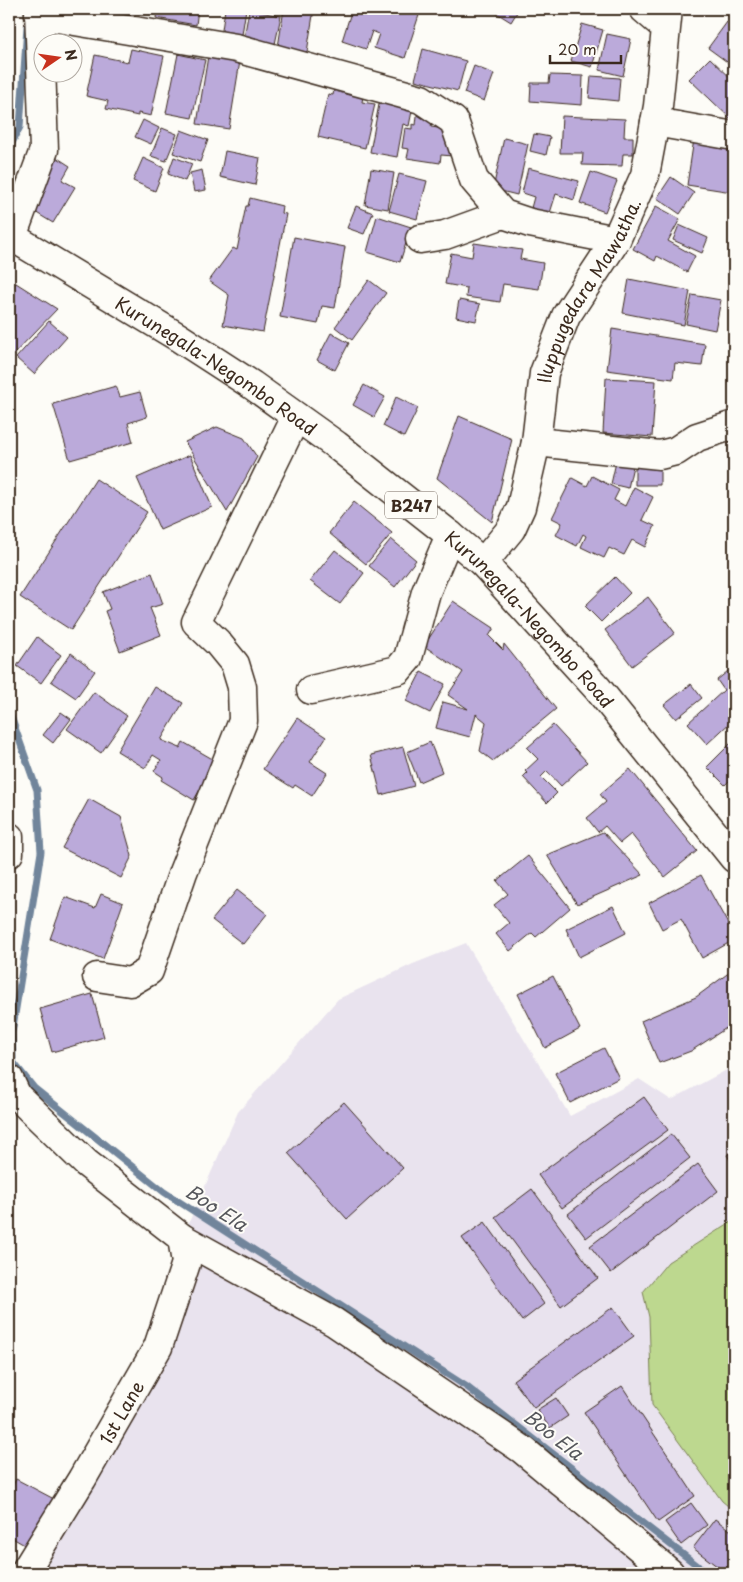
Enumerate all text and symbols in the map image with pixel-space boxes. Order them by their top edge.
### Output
north arrow [32,32,82,82]
scale bar [550,32,622,64]
text: 20 m [558,37,597,60]
text: N [60,47,83,63]
street label: Iluppugedara Mawatha. [529,193,647,384]
street label: Kurunegala-Negombo Road [111,289,323,441]
road number: B247 [385,492,437,518]
street label: Kurunegala-Negombo Road [440,523,621,713]
water label: Boo Ela [181,1177,254,1238]
street label: 1st Lane [92,1375,150,1449]
water label: Boo Ela [518,1402,590,1467]

